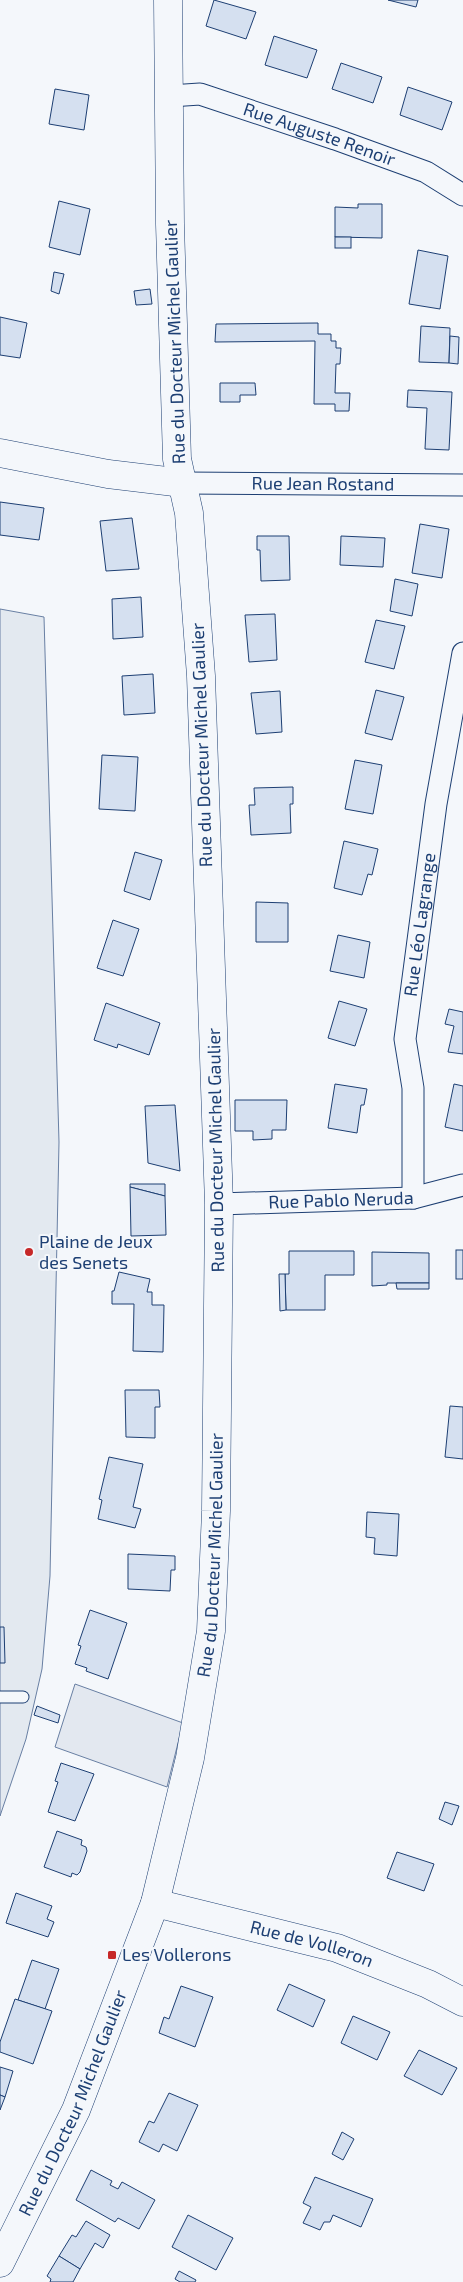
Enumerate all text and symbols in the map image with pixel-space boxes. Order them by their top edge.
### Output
street label: Rue Auguste Renoir [241,97,399,170]
street label: Rue du Docteur Michel Gaulier [159,219,189,465]
street label: Rue Jean Rostand [251,471,395,495]
street label: Rue du Docteur Michel Gaulier [186,622,216,868]
street label: Rue Léo Lagrange [399,851,439,998]
street label: Rue du Docteur Michel Gaulier [202,1028,228,1272]
street label: Rue Pablo Neruda [268,1186,414,1212]
place label: Plaine de Jeux des Senets [39,1230,153,1273]
marker: Plaine de Jeux des Senets [23,1246,35,1258]
street label: Rue du Docteur Michel Gaulier [192,1433,227,1679]
street label: Rue de Volleron [248,1915,377,1971]
place label: Les Vollerons [122,1943,231,1965]
marker: Les Vollerons [106,1949,118,1961]
street label: Rue du Docteur Michel Gaulier [13,1987,131,2219]

